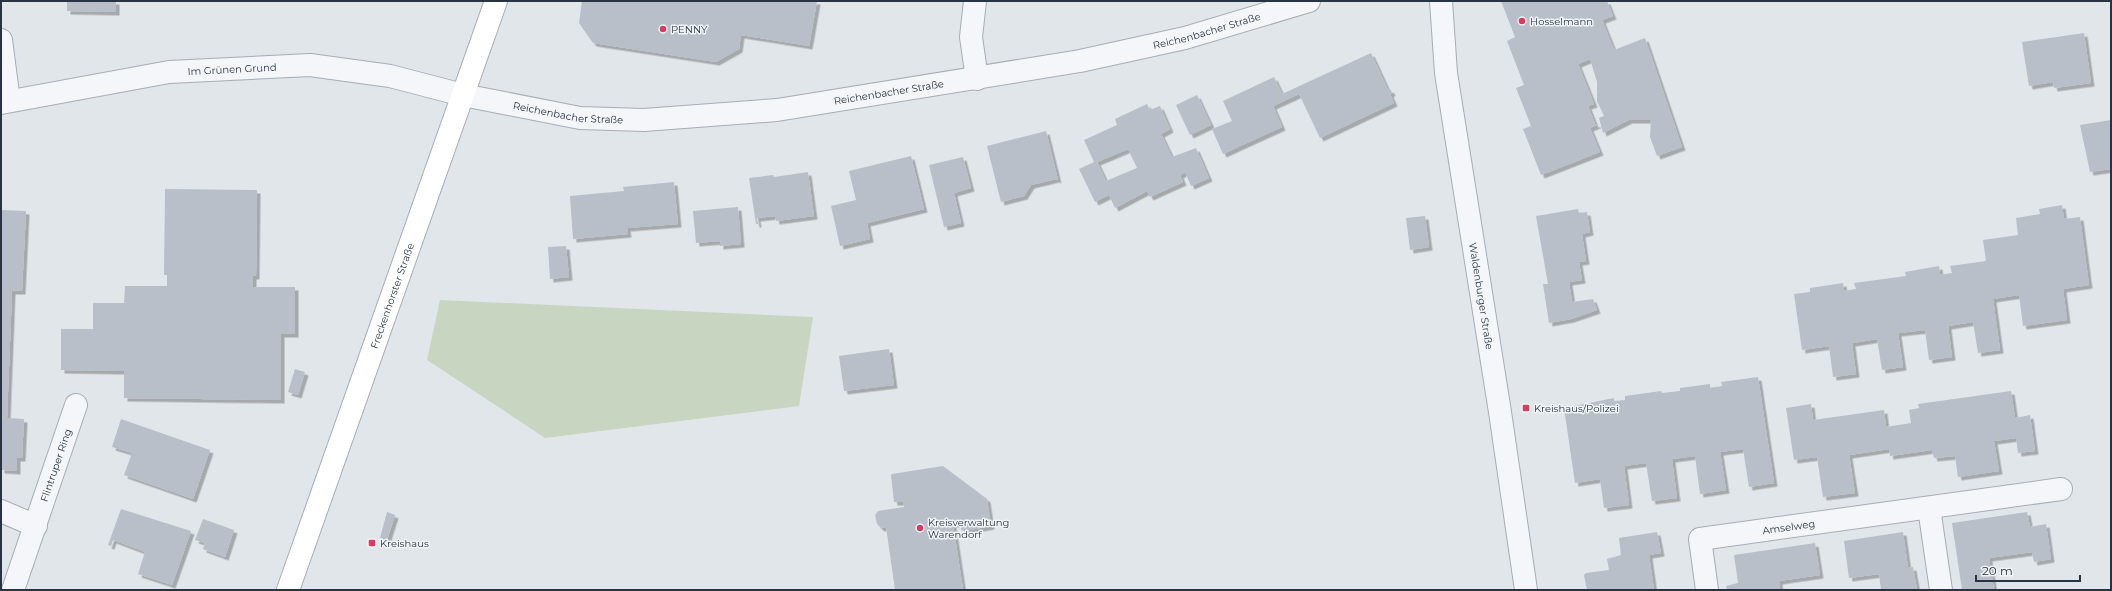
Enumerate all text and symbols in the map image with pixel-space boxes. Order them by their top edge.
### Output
street label: Reichenbacher Straße [1152,10,1262,52]
place label: Hosselmann [1530,15,1593,28]
marker: Hosselmann [1517,16,1527,26]
place label: PENNY [671,23,708,36]
marker: PENNY [658,24,668,34]
street label: Im Grünen Grund [187,61,277,78]
street label: Reichenbacher Straße [833,77,945,108]
street label: Reichenbacher Straße [512,99,623,126]
street label: Freckenhorster Straße [368,241,417,351]
street label: Waldenburger Straße [1466,242,1496,351]
place label: Kreishaus/Polizei [1534,402,1619,415]
marker: Kreishaus/Polizei [1521,403,1531,413]
street label: Flintruper Ring [38,427,74,503]
place label: Kreisverwaltung Warendorf [928,516,1009,541]
street label: Amselweg [1762,517,1816,537]
marker: Kreisverwaltung Warendorf [915,523,925,533]
place label: Kreishaus [380,537,429,550]
marker: Kreishaus [367,538,377,548]
scale bar [1976,557,2080,583]
text: 20 m [1982,563,2013,578]

